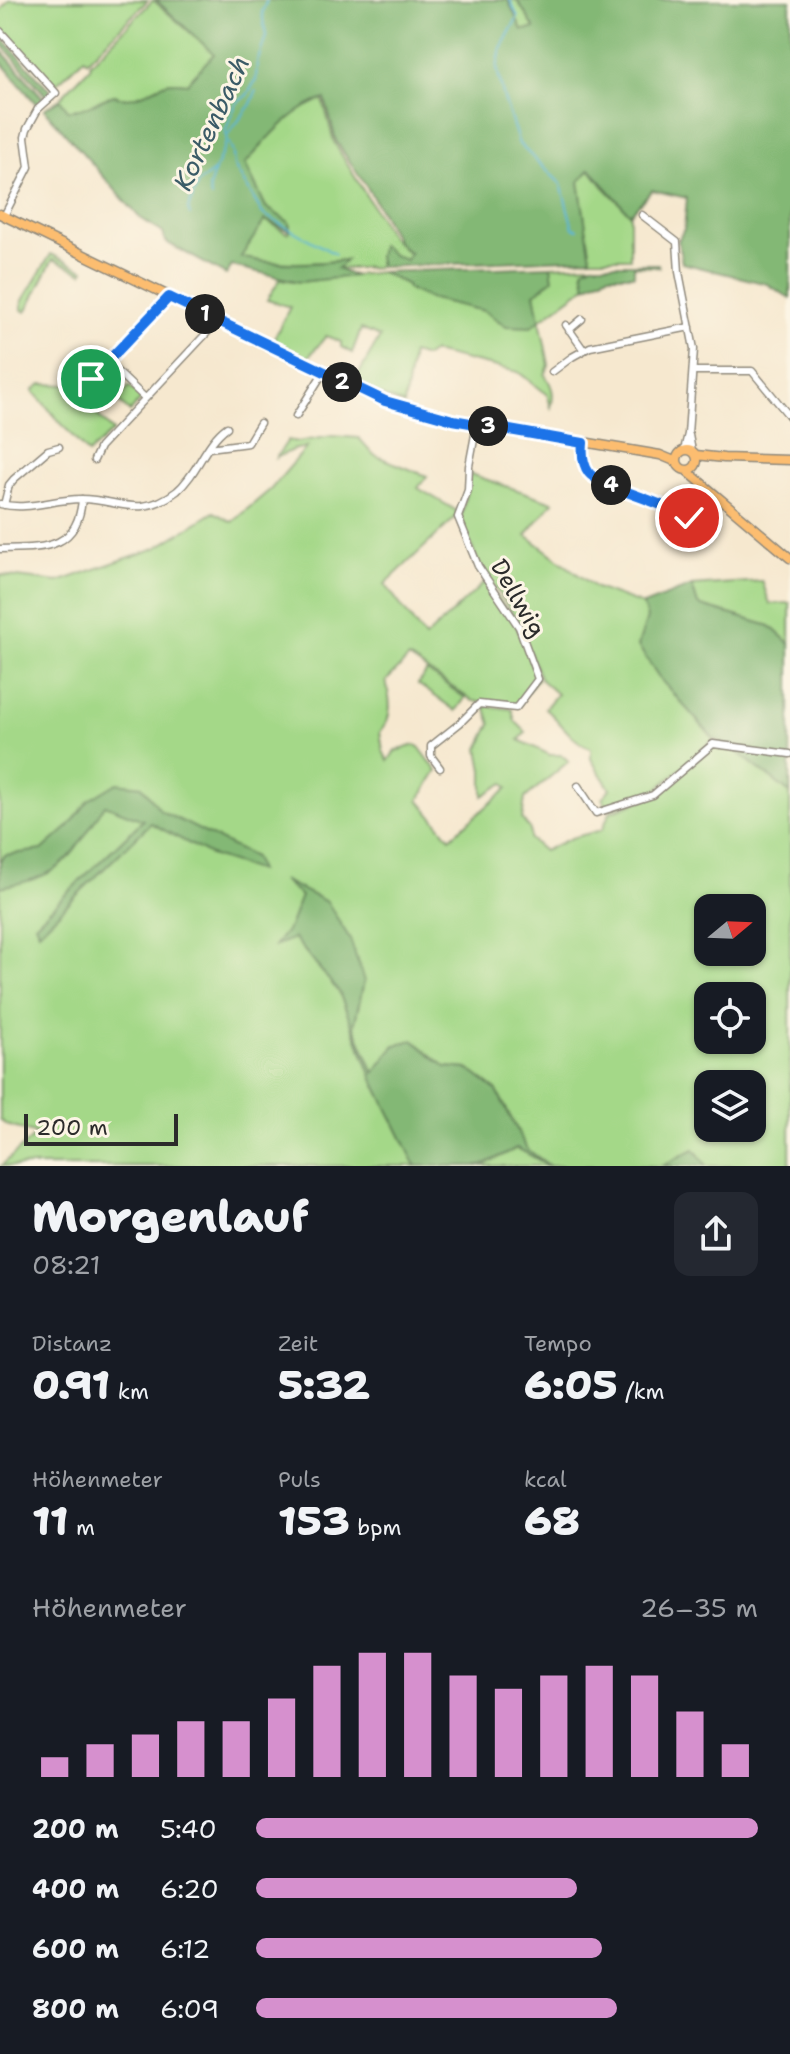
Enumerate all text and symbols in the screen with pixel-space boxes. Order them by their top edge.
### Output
water label: Kortenbach [164,50,258,196]
pin: 1 [185,294,225,334]
text: 1 [200,299,210,328]
pin [57,345,125,413]
icon: arrive [69,357,113,401]
pin: 2 [322,362,362,402]
text: 2 [334,367,350,396]
pin: 3 [468,406,508,446]
text: 3 [480,411,496,440]
pin: 4 [591,465,631,505]
text: 4 [603,470,619,499]
pin [655,484,723,552]
icon: check [667,496,711,540]
street label: Dellwig [483,553,553,643]
north arrow [694,894,766,966]
map controls [694,894,766,1142]
button: locate [694,982,766,1054]
button: layers [694,1070,766,1142]
scale bar [24,1110,178,1146]
text: 200 m [36,1113,108,1142]
text: Morgenlauf [32,1187,309,1246]
button: share [674,1192,758,1276]
text: 08:21 [32,1247,101,1282]
text: Distanz [32,1329,112,1358]
text: Zeit [278,1329,318,1358]
text: Tempo [524,1329,592,1358]
text: 0.91 [32,1358,110,1412]
text: 5:32 [278,1358,370,1412]
text: 6:05 [524,1358,618,1412]
text: km [110,1377,149,1406]
text: /km [618,1377,665,1406]
text: Höhenmeter [32,1465,163,1494]
text: Puls [278,1465,321,1494]
text: kcal [524,1465,567,1494]
text: 11 [32,1494,68,1548]
text: 153 [278,1494,350,1548]
text: 68 [524,1494,580,1548]
text: m [68,1513,95,1542]
text: bpm [350,1513,401,1542]
text: Höhenmeter [32,1590,187,1625]
text: 26–35 m [640,1590,758,1625]
text: 200 m [32,1811,119,1846]
text: 5:40 [160,1811,217,1846]
text: 400 m [32,1871,119,1906]
text: 6:20 [160,1871,219,1906]
text: 600 m [32,1931,119,1966]
text: 6:12 [160,1931,210,1966]
text: 800 m [32,1991,119,2026]
text: 6:09 [160,1991,219,2026]

